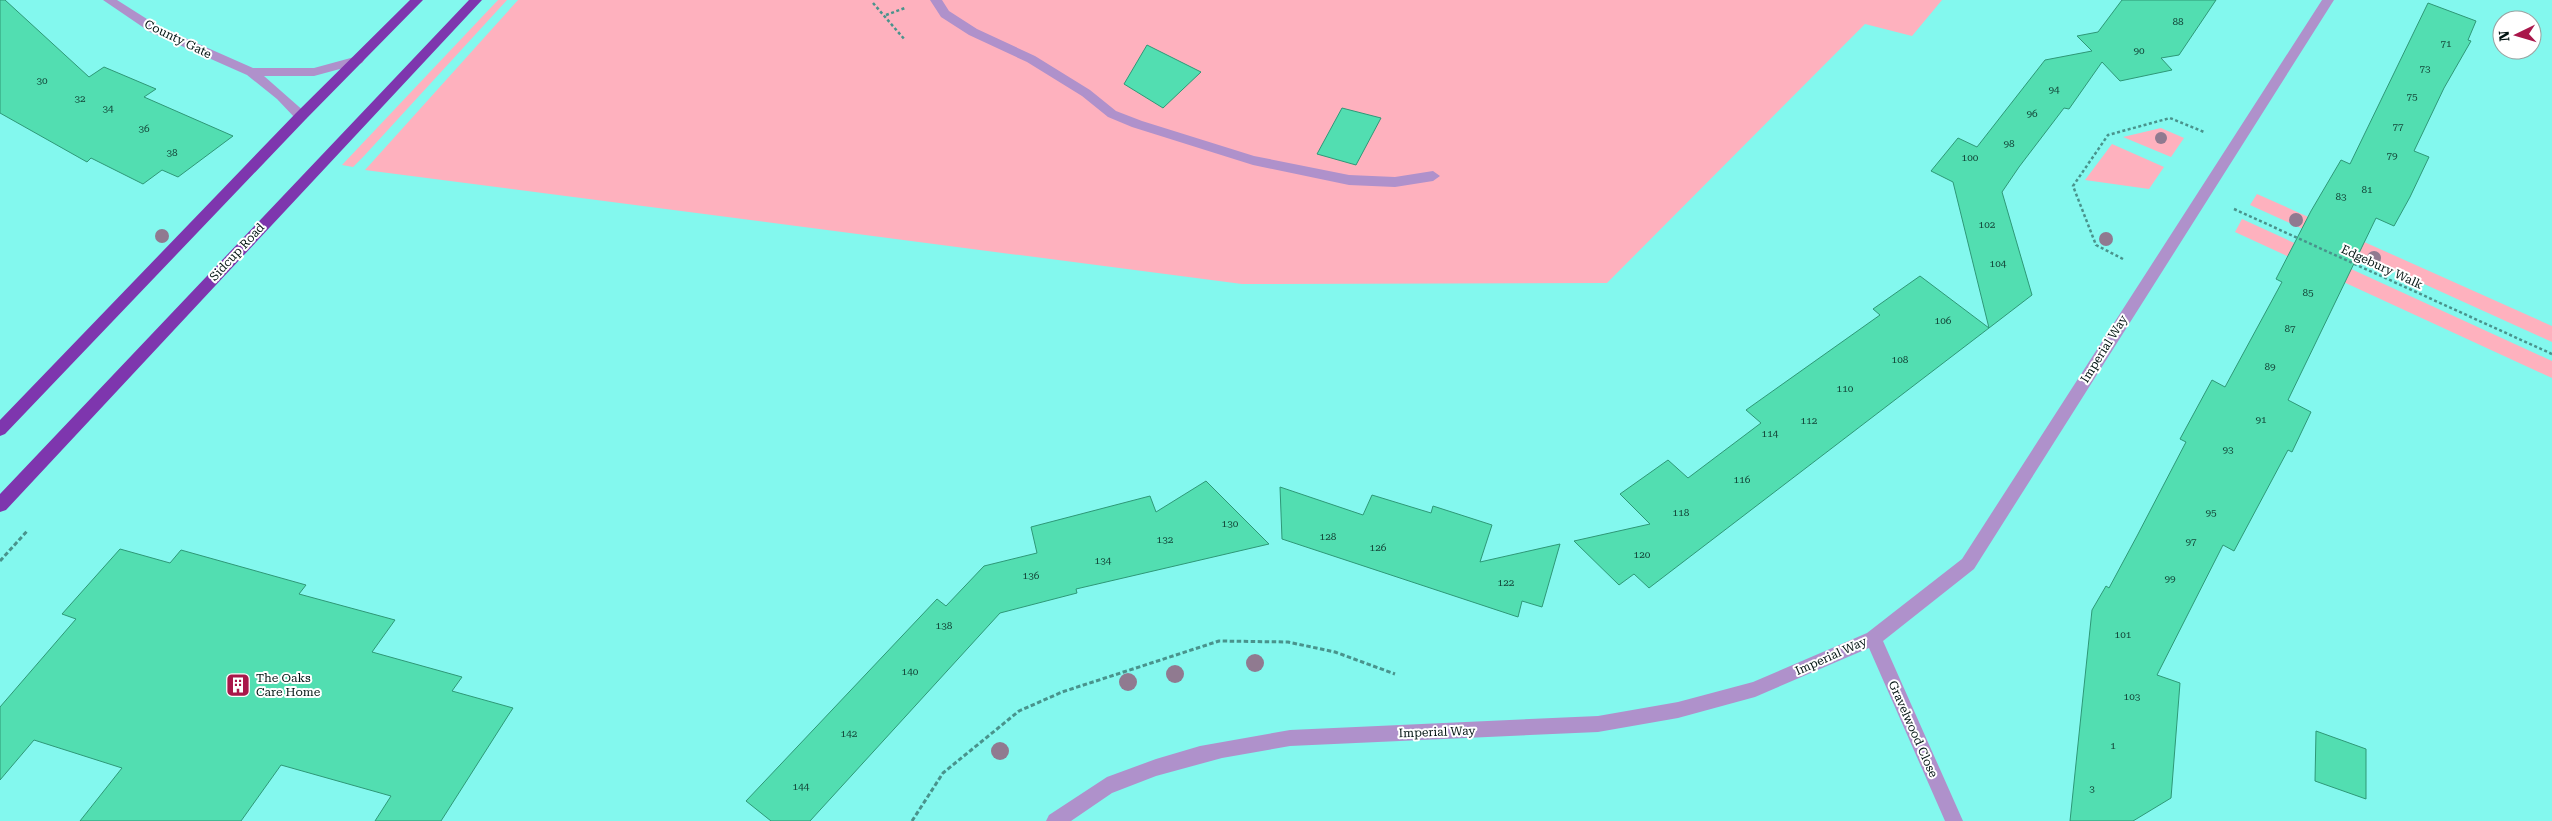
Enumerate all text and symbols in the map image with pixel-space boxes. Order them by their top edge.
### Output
north arrow [2492,10,2542,60]
house number: 88 [2172,16,2184,27]
street label: County Gate [142,17,214,61]
text: N [2496,30,2512,42]
house number: 71 [2440,38,2452,49]
house number: 90 [2133,45,2145,56]
house number: 73 [2419,63,2431,74]
house number: 30 [36,75,48,86]
house number: 94 [2048,84,2060,95]
house number: 75 [2406,91,2418,102]
house number: 32 [74,93,86,104]
house number: 34 [102,103,114,114]
house number: 96 [2026,108,2038,119]
house number: 77 [2392,121,2404,132]
house number: 36 [138,123,150,134]
house number: 98 [2003,138,2015,149]
house number: 38 [166,147,178,158]
house number: 79 [2386,150,2398,161]
house number: 100 [1962,152,1979,163]
house number: 81 [2361,184,2373,195]
house number: 83 [2335,191,2347,202]
house number: 102 [1979,219,1996,230]
street label: Sidcup Road [207,220,267,284]
street label: Edgebury Walk [2339,242,2425,292]
house number: 104 [1990,258,2007,269]
house number: 85 [2302,287,2314,298]
street label: Imperial Way [2078,312,2131,385]
house number: 106 [1935,315,1952,326]
house number: 87 [2284,323,2296,334]
house number: 108 [1892,354,1909,365]
house number: 89 [2264,361,2276,372]
house number: 110 [1837,383,1854,394]
house number: 91 [2255,414,2267,425]
house number: 112 [1801,415,1818,426]
house number: 114 [1762,428,1779,439]
house number: 93 [2222,444,2234,455]
house number: 116 [1734,474,1751,485]
house number: 118 [1673,507,1690,518]
house number: 95 [2205,507,2217,518]
house number: 130 [1222,518,1239,529]
house number: 128 [1320,531,1337,542]
house number: 132 [1157,534,1174,545]
house number: 97 [2185,536,2197,547]
house number: 126 [1370,542,1387,553]
house number: 120 [1634,549,1651,560]
house number: 134 [1095,555,1112,566]
house number: 136 [1023,570,1040,581]
house number: 99 [2164,573,2176,584]
house number: 122 [1498,577,1515,588]
house number: 138 [936,620,953,631]
house number: 101 [2115,629,2132,640]
street label: Imperial Way [1793,634,1870,678]
house number: 140 [902,666,919,677]
place label: The Oaks Care Home [256,671,321,699]
building icon: The Oaks Care Home [225,672,251,698]
street label: Gravelwood Close [1885,678,1941,780]
house number: 103 [2124,691,2141,702]
street label: Imperial Way [1398,724,1477,740]
house number: 142 [841,728,858,739]
house number: 1 [2110,740,2116,751]
house number: 144 [793,781,810,792]
house number: 3 [2089,783,2095,794]

